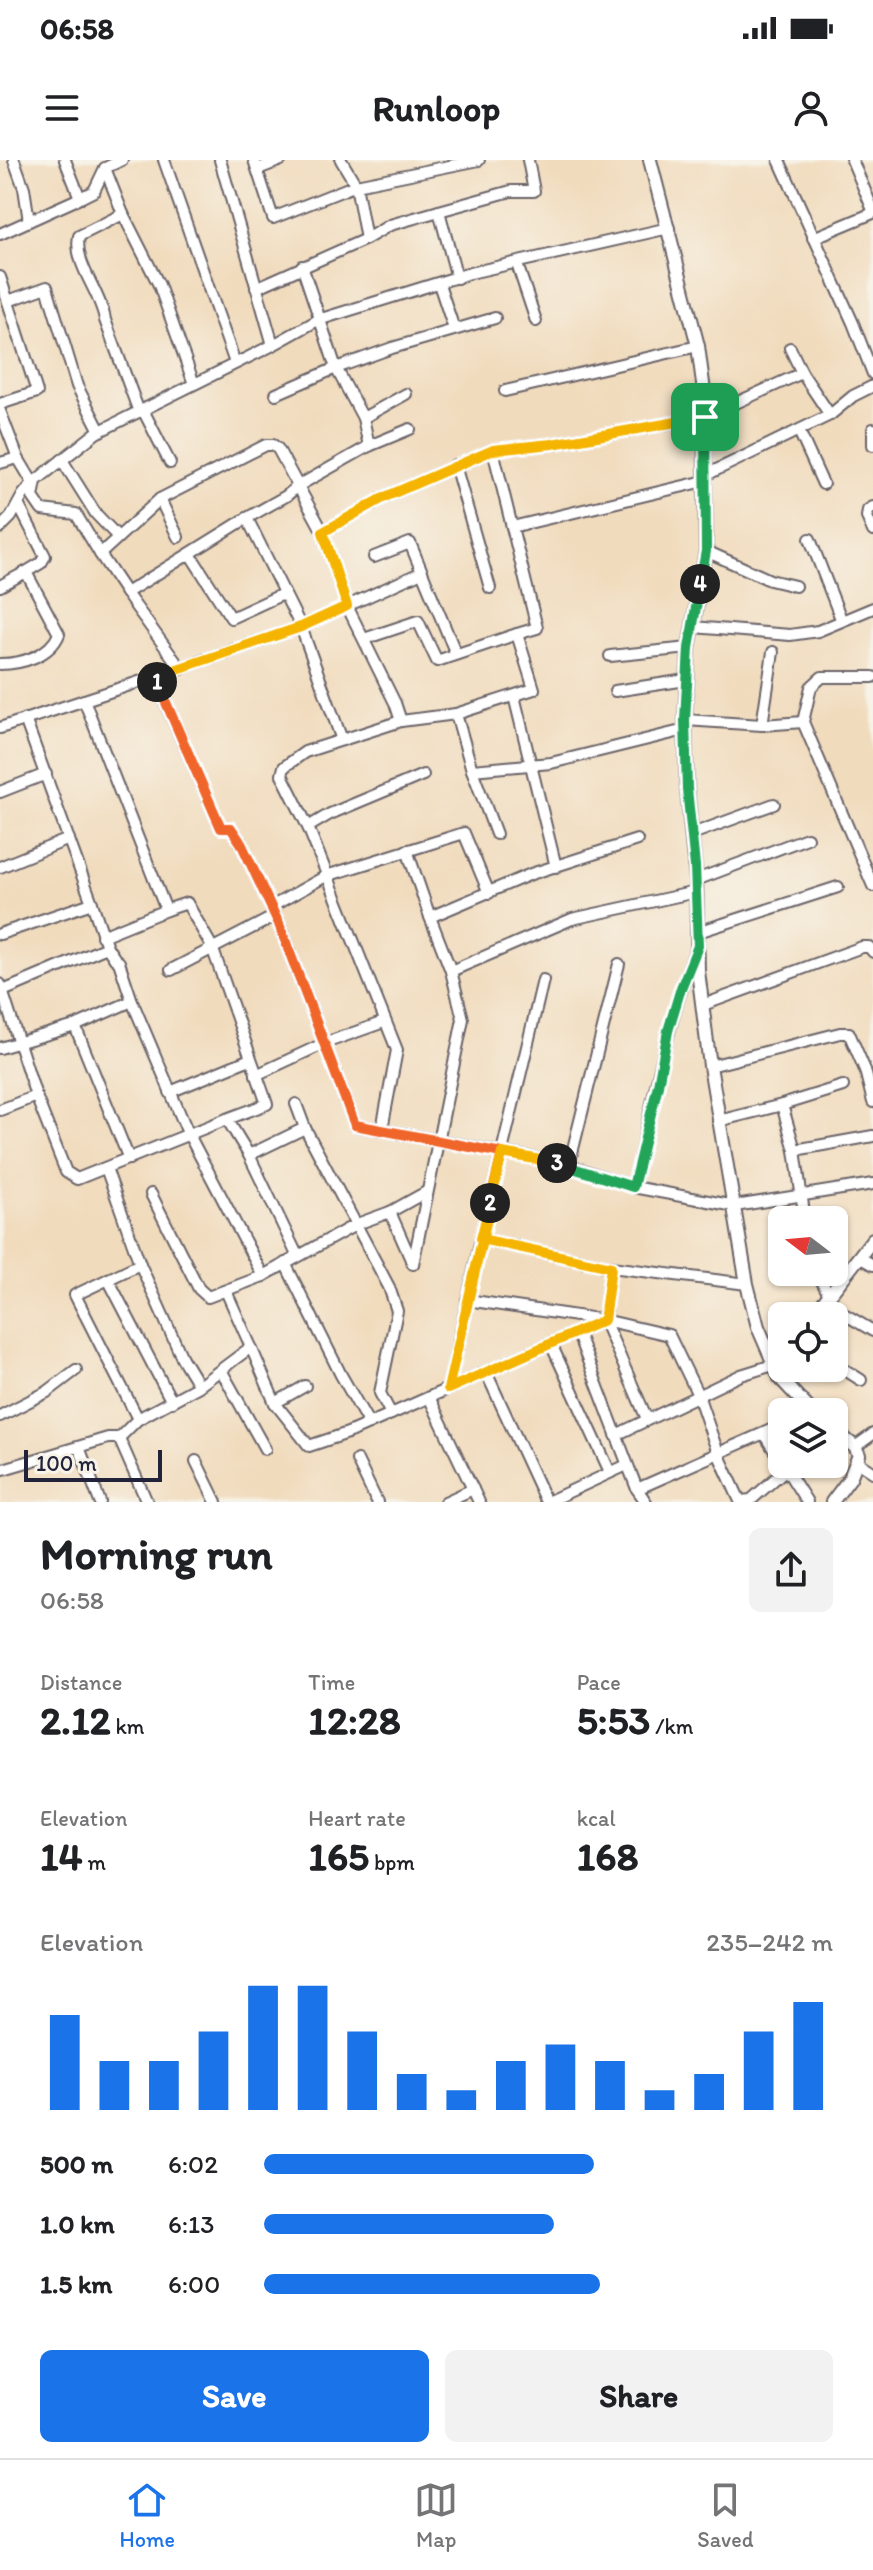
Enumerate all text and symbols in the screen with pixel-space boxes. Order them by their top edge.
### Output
text: 06:58 [40,10,114,47]
icon: menu [40,86,84,130]
icon: person [789,86,833,130]
text: Runloop [373,87,500,130]
pin [671,383,739,451]
icon: arrive [683,395,727,439]
pin: 4 [680,564,720,604]
text: 4 [693,570,707,597]
pin: 1 [137,662,177,702]
text: 1 [152,668,162,695]
pin: 3 [537,1143,577,1183]
text: 3 [551,1149,563,1176]
pin: 2 [470,1183,510,1223]
text: 2 [484,1189,496,1216]
north arrow [768,1206,848,1286]
map controls [768,1206,848,1478]
button: locate [768,1302,848,1382]
button: layers [768,1398,848,1478]
scale bar [24,1446,162,1482]
text: 100 m [36,1450,97,1477]
text: Morning run [40,1527,273,1580]
button: share [749,1528,833,1612]
text: 06:58 [40,1584,104,1616]
text: Distance [40,1669,122,1696]
text: Time [308,1669,355,1696]
text: Pace [577,1669,621,1696]
text: 2.12 [40,1696,110,1744]
text: 12:28 [308,1696,401,1744]
text: 5:53 [577,1696,650,1744]
text: km [110,1713,145,1740]
text: /km [650,1713,694,1740]
text: Elevation [40,1805,127,1832]
text: Heart rate [308,1805,406,1832]
text: kcal [577,1805,616,1832]
text: 14 [40,1832,83,1880]
text: 165 [308,1832,369,1880]
text: 168 [577,1832,638,1880]
text: m [83,1849,106,1876]
text: bpm [369,1849,415,1876]
text: Elevation [40,1926,143,1958]
text: 235–242 m [706,1926,833,1958]
text: 500 m [40,2148,113,2180]
text: 6:02 [168,2148,218,2180]
text: 1.0 km [40,2208,115,2240]
text: 6:13 [168,2208,214,2240]
text: 1.5 km [40,2268,112,2300]
text: 6:00 [168,2268,220,2300]
button: Save [40,2350,429,2442]
button: Share [445,2350,833,2442]
tab: Home [120,2478,175,2553]
tab: Map [414,2478,458,2553]
tab: Saved [697,2478,753,2553]

